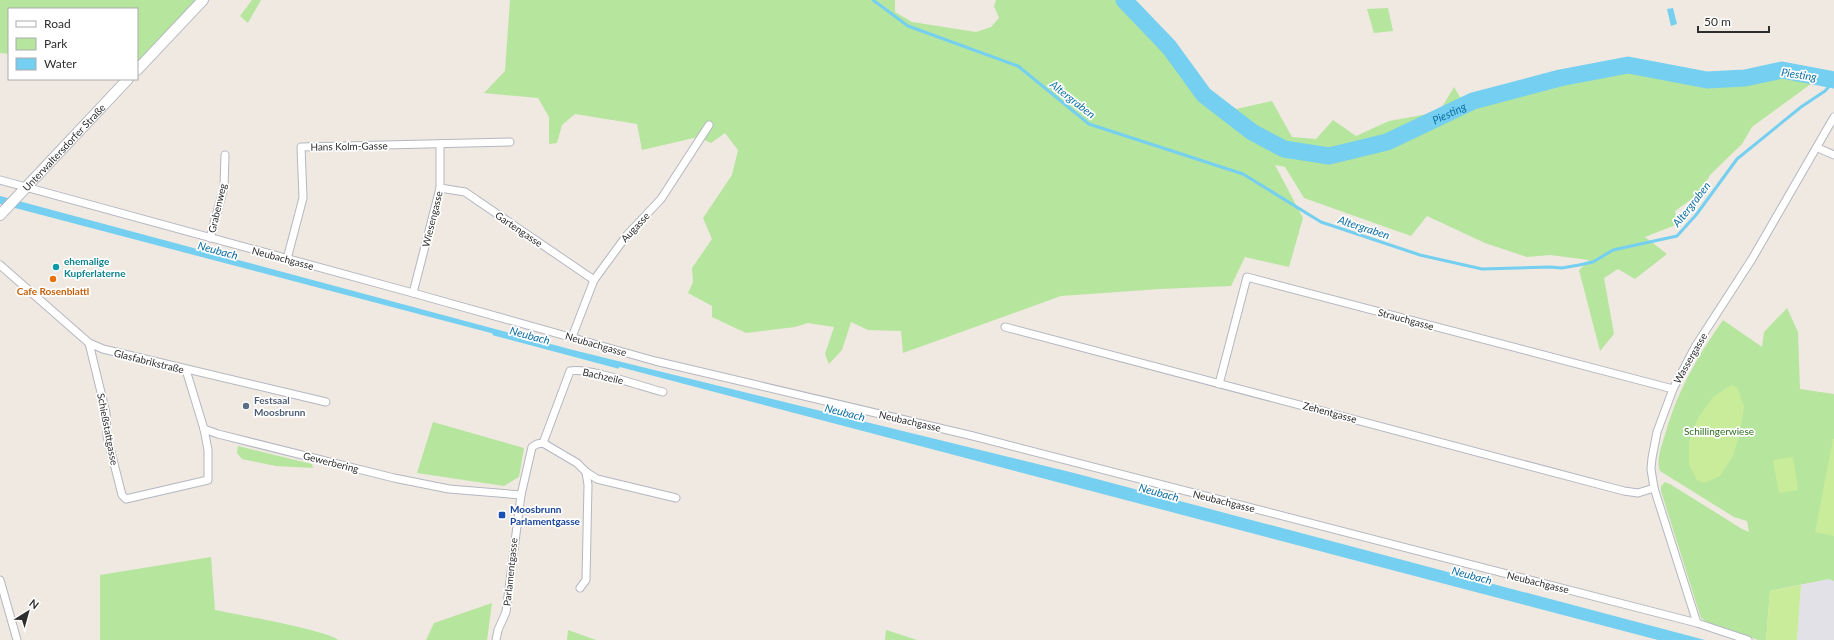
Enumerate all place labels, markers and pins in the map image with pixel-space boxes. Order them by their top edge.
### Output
place label: ehemalige Kupferlaterne [64,255,126,279]
marker: ehemalige Kupferlaterne [51,262,61,272]
marker: Cafe Rosenblattl [48,274,58,284]
place label: Cafe Rosenblattl [17,285,89,297]
place label: Festsaal Moosbrunn [254,394,306,418]
marker: Festsaal Moosbrunn [241,401,251,411]
place label: Moosbrunn Parlamentgasse [510,503,581,527]
marker: Moosbrunn Parlamentgasse [497,510,507,520]

